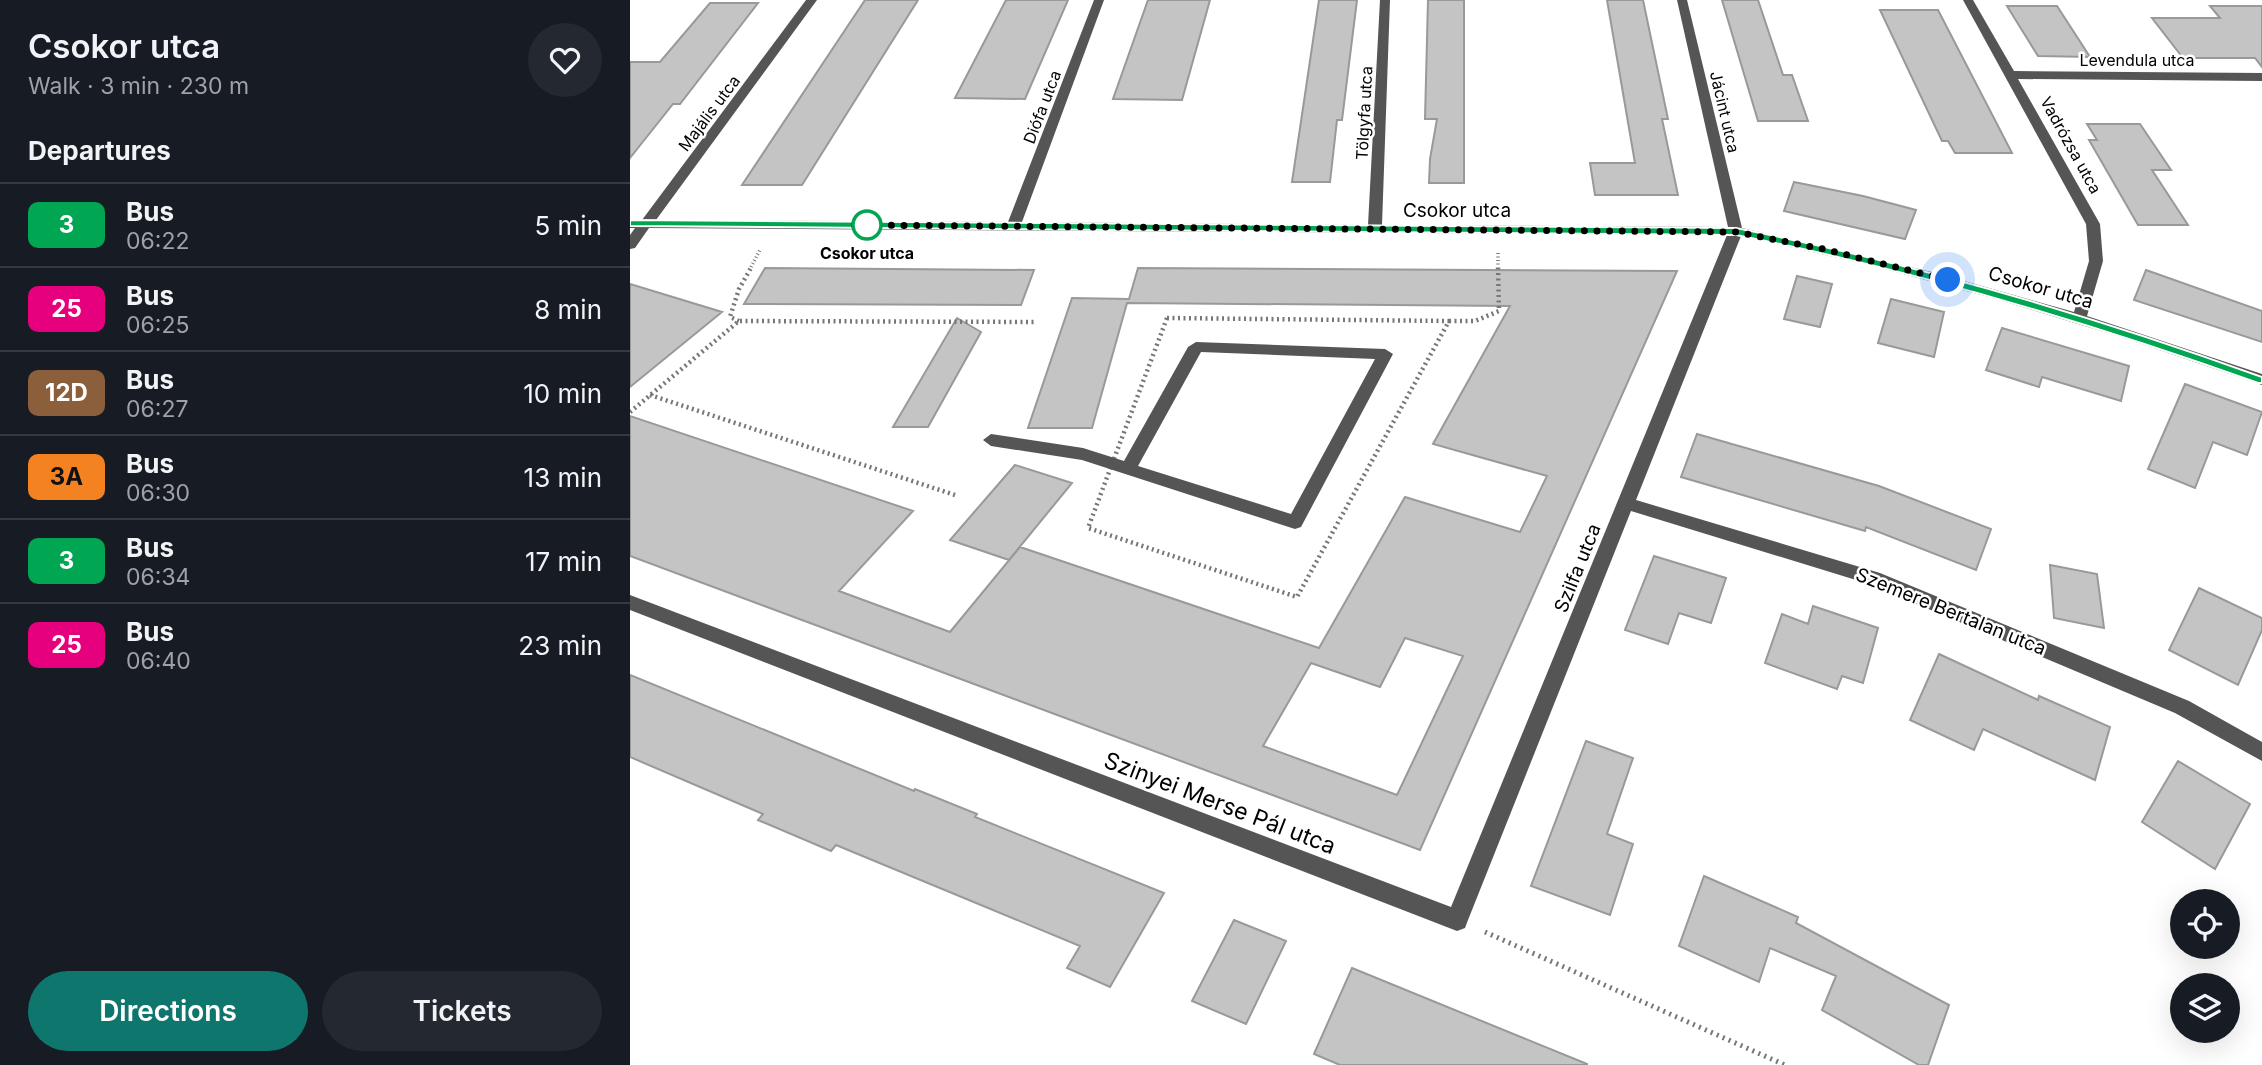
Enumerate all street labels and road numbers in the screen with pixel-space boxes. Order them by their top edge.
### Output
street label: Levendula utca [2080,50,2194,70]
street label: Tölgyfa utca [1352,66,1376,160]
street label: Diófa utca [1019,67,1065,147]
street label: Jácint utca [1706,69,1744,155]
street label: Majális utca [674,71,744,155]
street label: Vadrózsa utca [2036,93,2106,197]
street label: Csokor utca [1403,199,1511,222]
street label: Csokor utca [1986,262,2096,313]
street label: Szilfa utca [1549,520,1606,616]
street label: Szemere Bertalan utca [1852,563,2049,660]
street label: Szinyei Merse Pál utca [1100,746,1340,860]

